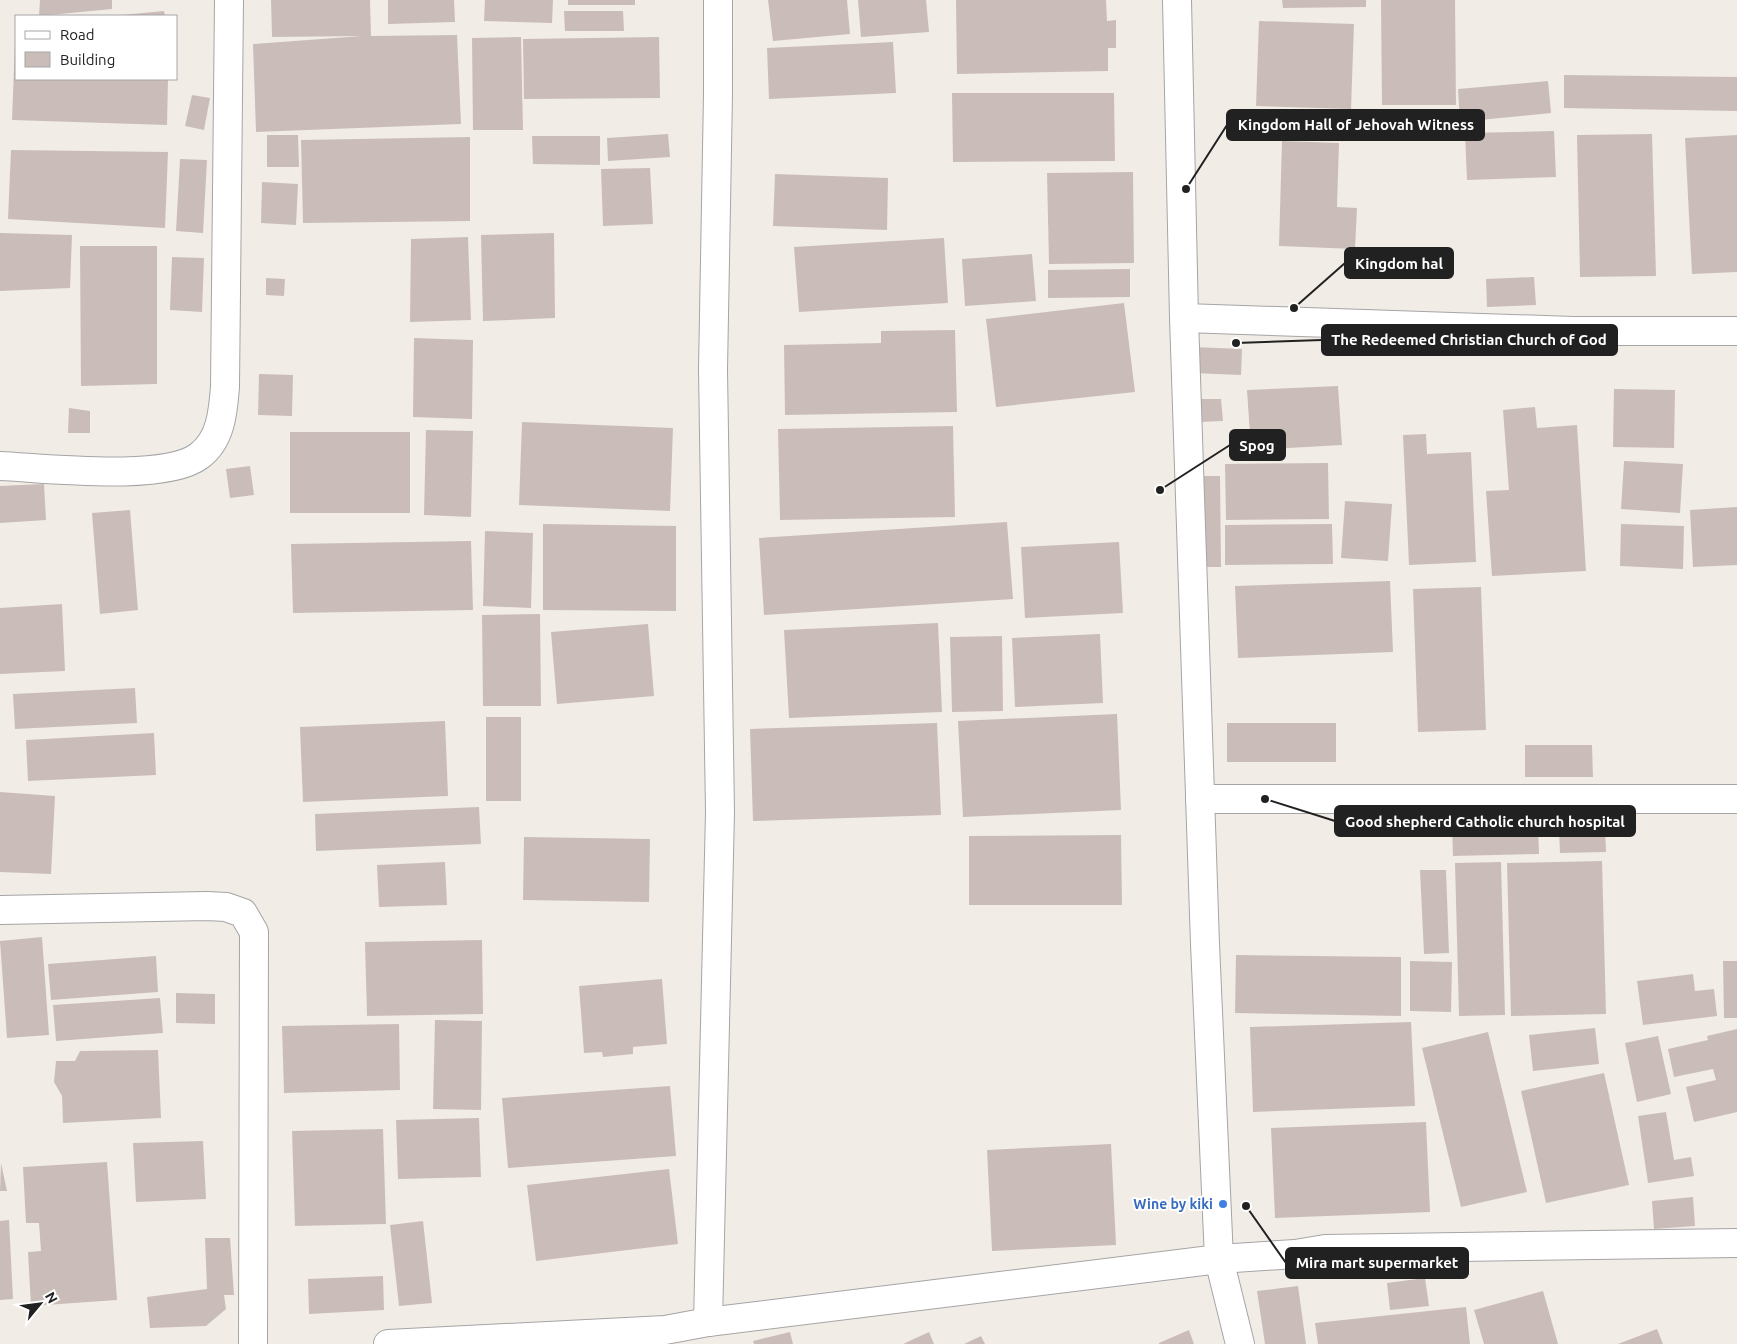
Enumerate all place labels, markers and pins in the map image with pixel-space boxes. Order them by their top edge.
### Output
callout: Kingdom Hall of Jehovah Witness [1227,110,1484,140]
callout: Kingdom hal [1345,248,1453,278]
callout: The Redeemed Christian Church of God [1322,325,1617,355]
callout: Spog [1230,430,1285,460]
callout: Good shepherd Catholic church hospital [1335,806,1635,836]
place label: Wine by kiki [1133,1196,1213,1212]
marker: Wine by kiki [1217,1198,1229,1210]
callout: Mira mart supermarket [1286,1248,1468,1278]

